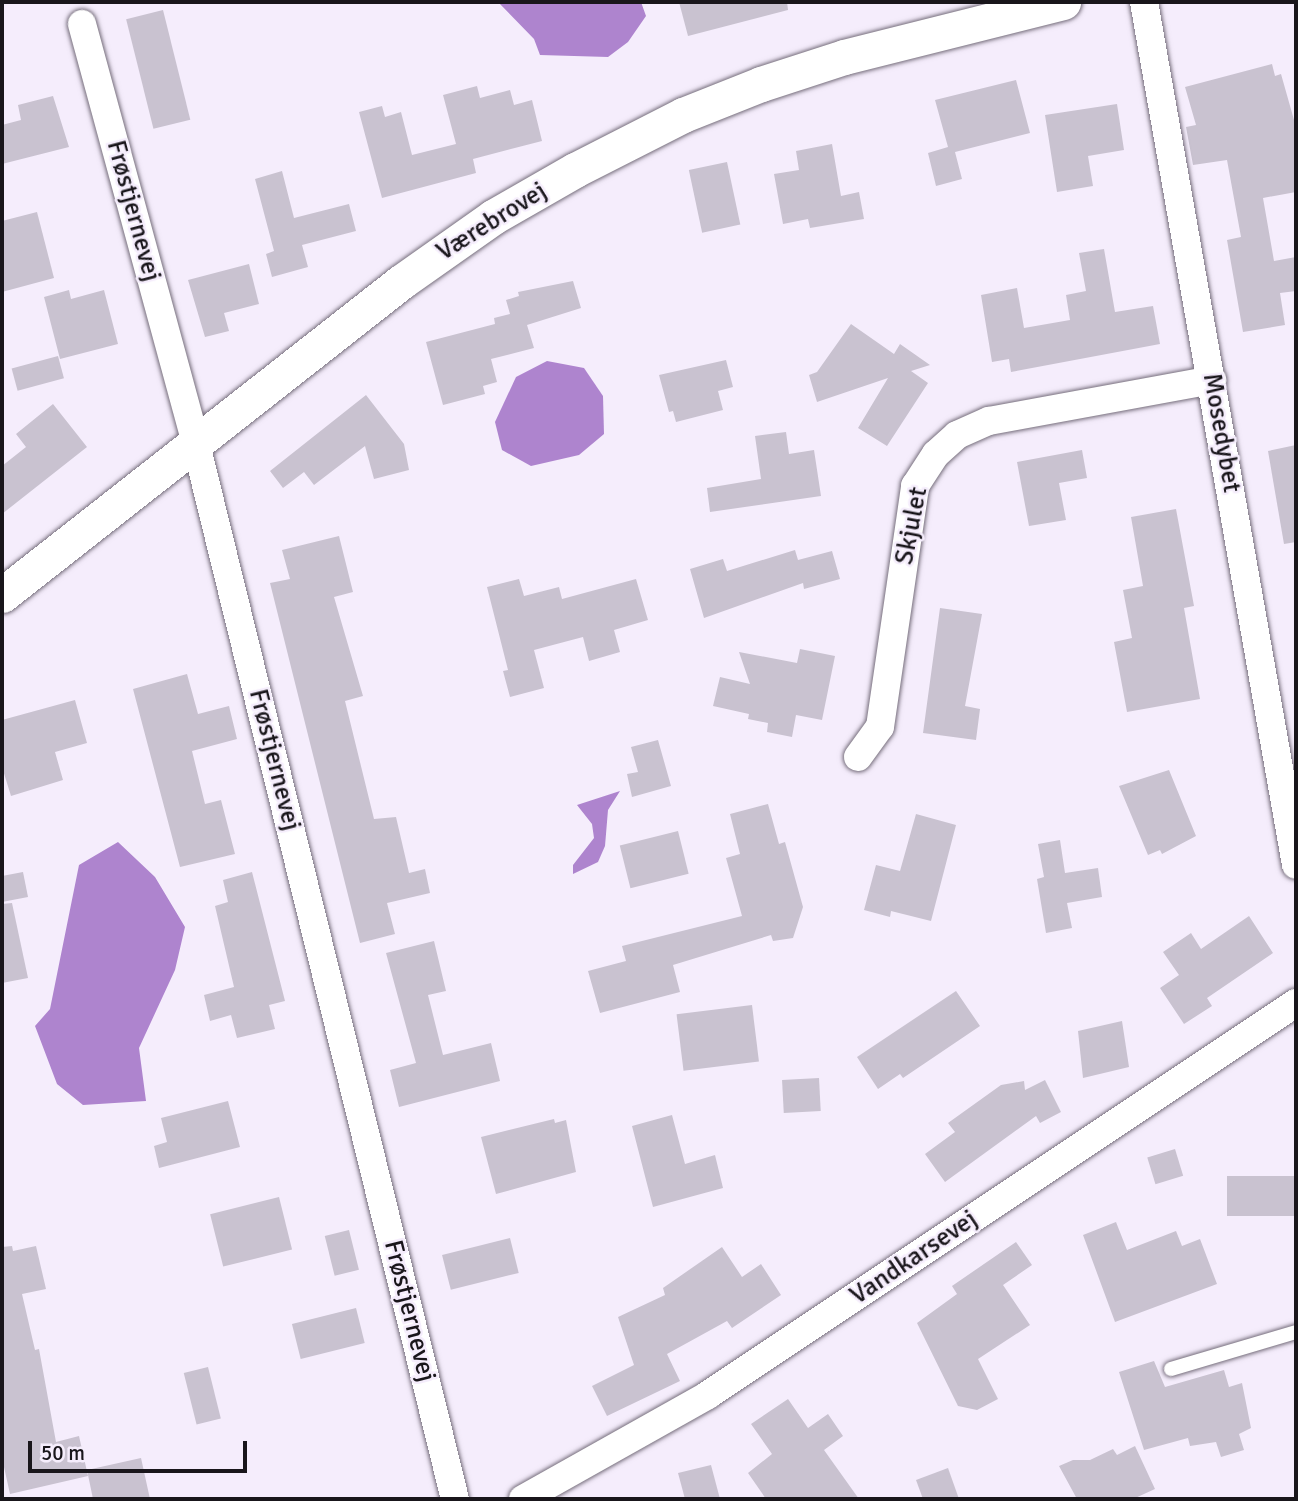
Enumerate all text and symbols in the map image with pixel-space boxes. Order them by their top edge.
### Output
street label: Frøstjernevej [99,137,167,285]
street label: Værebrovej [431,176,553,268]
street label: Mosedybet [1195,371,1247,495]
street label: Skjulet [889,485,935,567]
street label: Frøstjernevej [241,686,307,834]
street label: Vandkarsevej [844,1204,984,1312]
street label: Frøstjernevej [376,1237,442,1385]
scale bar [32,1428,250,1472]
text: 50 m [41,1440,85,1466]

